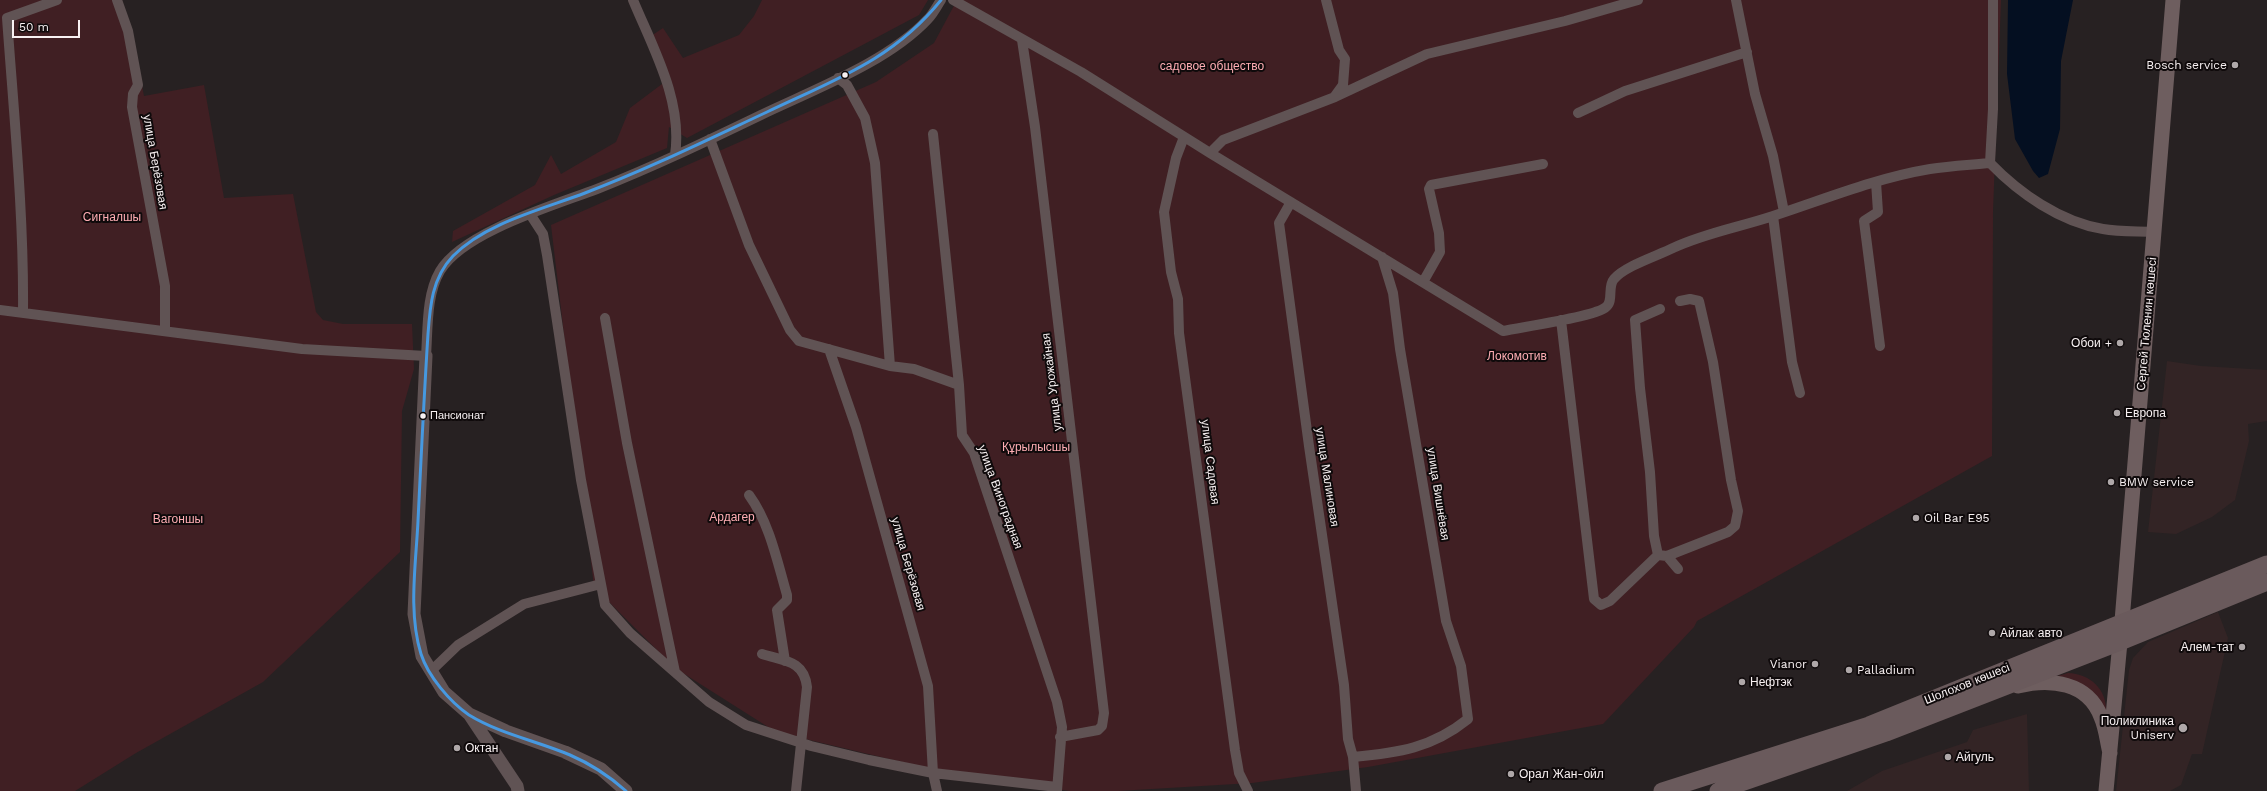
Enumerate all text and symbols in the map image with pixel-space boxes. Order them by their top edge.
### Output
scale bar [14,12,82,38]
text: 50 m [19,20,49,34]
place label: Bosch service [2146,58,2227,72]
park label: садовое общество [1160,59,1264,73]
marker: Bosch service [2230,60,2240,70]
unlabelled marker [840,70,850,80]
street label: улица Берёзовая [140,113,170,211]
park label: Сигналшы [83,210,141,224]
street label: Сергей Тюленин көшесі [2134,257,2160,391]
street label: улица Урожайная [1039,332,1065,432]
place label: Обои + [2071,336,2112,350]
marker: Обои + [2115,338,2125,348]
park label: Локомотив [1487,349,1547,363]
place label: Европа [2125,406,2166,420]
marker: Европа [2112,408,2122,418]
place label: Пансионат [430,409,485,423]
marker: Пансионат [418,411,428,421]
street label: улица Садовая [1198,419,1222,505]
street label: улица Малиновая [1312,426,1342,528]
park label: Құрылысшы [1002,440,1070,454]
street label: улица Виноградная [974,443,1026,551]
street label: улица Вишнёвая [1424,446,1452,542]
place label: BMW service [2119,475,2194,489]
marker: BMW service [2106,477,2116,487]
park label: Ардагер [709,510,755,524]
place label: Oil Bar E95 [1924,511,1990,525]
park label: Вагоншы [153,512,203,526]
marker: Oil Bar E95 [1911,513,1921,523]
street label: улица Берёзовая [888,516,928,612]
place label: Айлак авто [2000,626,2063,640]
marker: Айлак авто [1987,628,1997,638]
place label: Алем-тат [2181,640,2234,654]
marker: Алем-тат [2237,642,2247,652]
place label: Vianor [1770,657,1807,671]
marker: Vianor [1810,659,1820,669]
street label: Шолохов көшесі [1922,660,2012,708]
place label: Palladium [1857,663,1915,677]
marker: Palladium [1844,665,1854,675]
place label: Нефтэк [1750,675,1792,689]
marker: Нефтэк [1737,677,1747,687]
place label: Поликлиника Uniserv [2101,714,2174,742]
marker: Поликлиника Uniserv [2177,722,2189,734]
place label: Октан [465,741,498,755]
marker: Октан [452,743,462,753]
place label: Айгуль [1956,750,1994,764]
marker: Айгуль [1943,752,1953,762]
place label: Орал Жан-ойл [1519,767,1604,781]
marker: Орал Жан-ойл [1506,769,1516,779]

